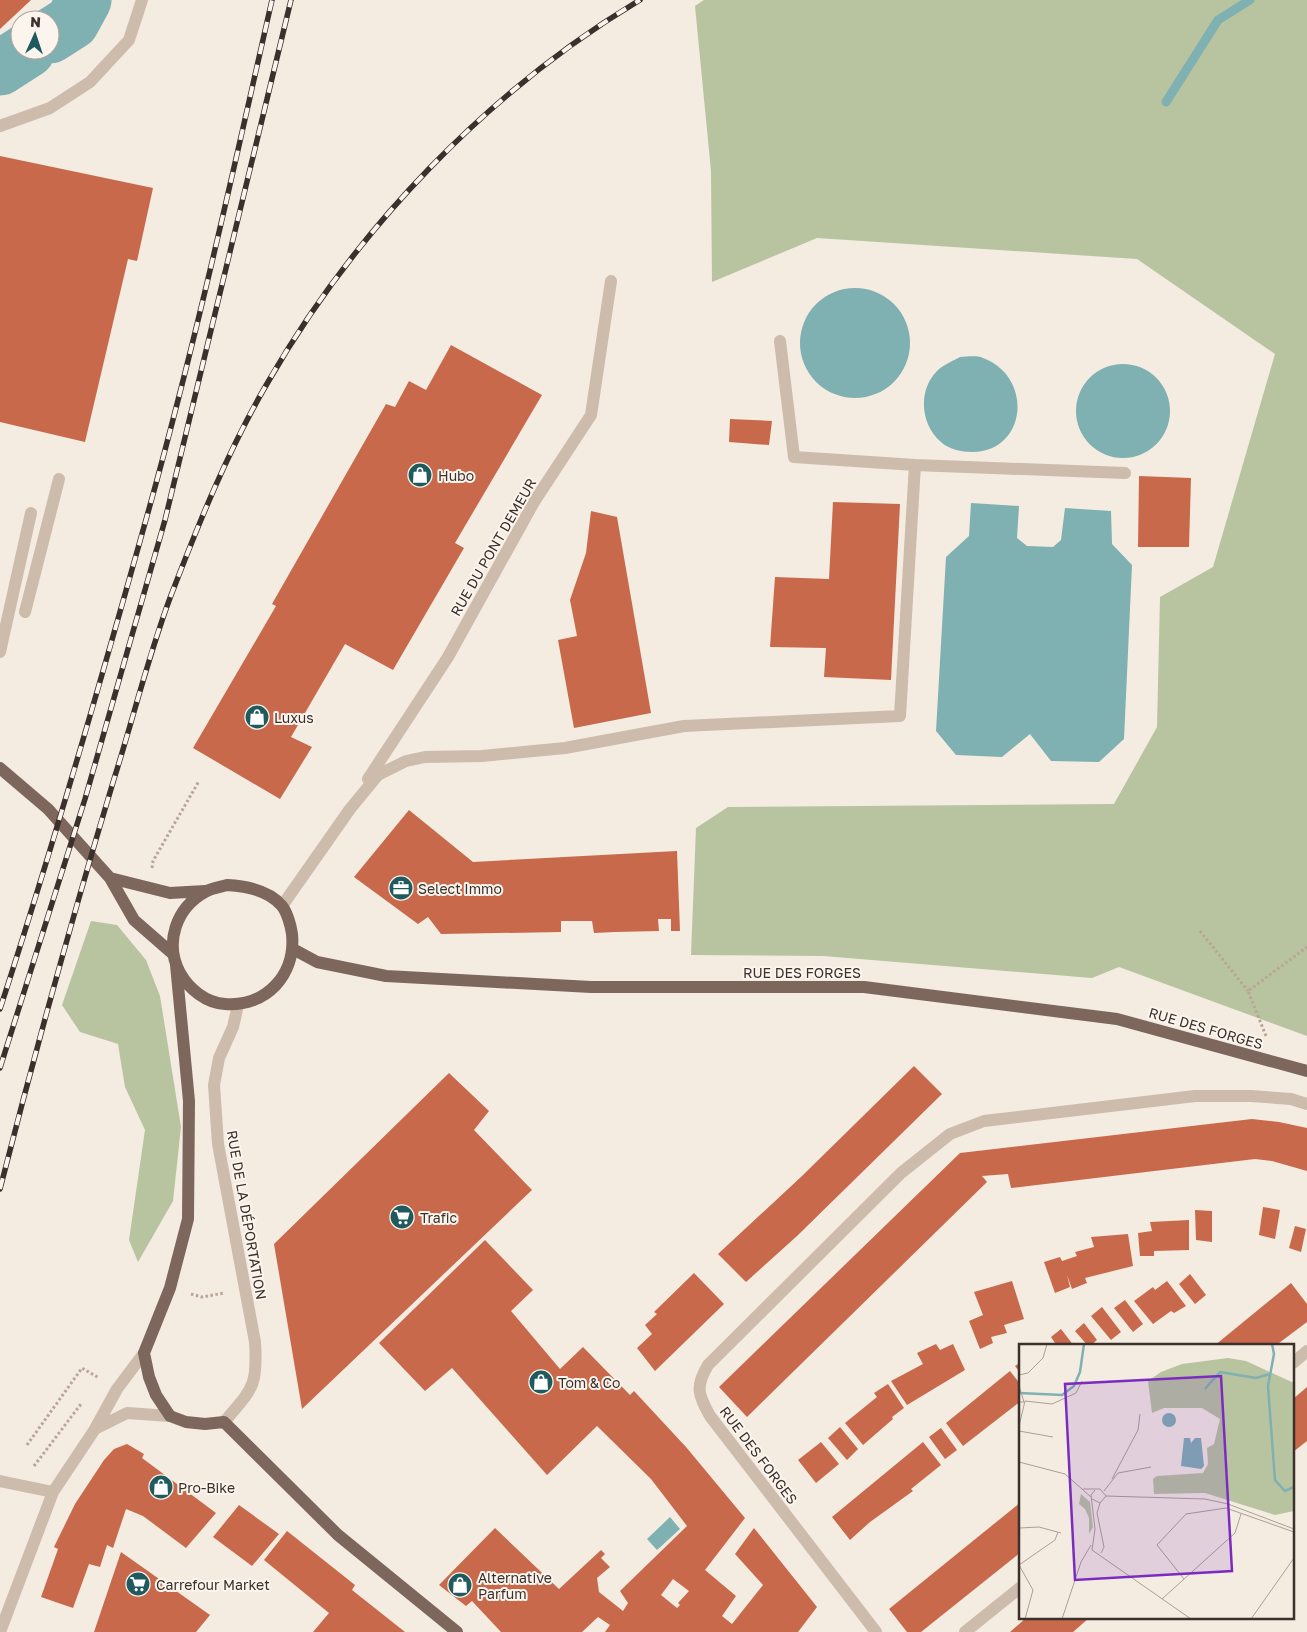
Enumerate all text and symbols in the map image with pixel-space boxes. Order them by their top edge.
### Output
north arrow [10,10,60,60]
text: N [30,13,41,30]
shop icon: Hubo [407,462,433,488]
place label: Hubo [438,467,474,484]
street label: RUE DU PONT DEMEUR [447,475,539,619]
shop icon: Luxus [244,704,270,730]
place label: Luxus [274,709,314,726]
office icon: Select Immo [388,875,414,901]
place label: Select Immo [418,880,502,897]
street label: RUE DES FORGES [743,964,861,981]
street label: RUE DES FORGES [1147,1004,1265,1052]
street label: RUE DE LA DÉPORTATION [224,1129,270,1301]
supermarket icon: Trafic [389,1204,415,1230]
place label: Trafic [420,1209,458,1226]
inset map [1019,1344,1294,1620]
shop icon: Tom & Co [528,1369,554,1395]
place label: Tom & Co [558,1374,621,1391]
street label: RUE DES FORGES [717,1403,801,1507]
shop icon: Pro-Bike [148,1474,174,1500]
place label: Pro-Bike [178,1479,235,1496]
place label: Alternative Parfum [478,1569,552,1602]
supermarket icon: Carrefour Market [125,1571,151,1597]
shop icon: Alternative Parfum [447,1572,473,1598]
place label: Carrefour Market [156,1576,270,1593]

